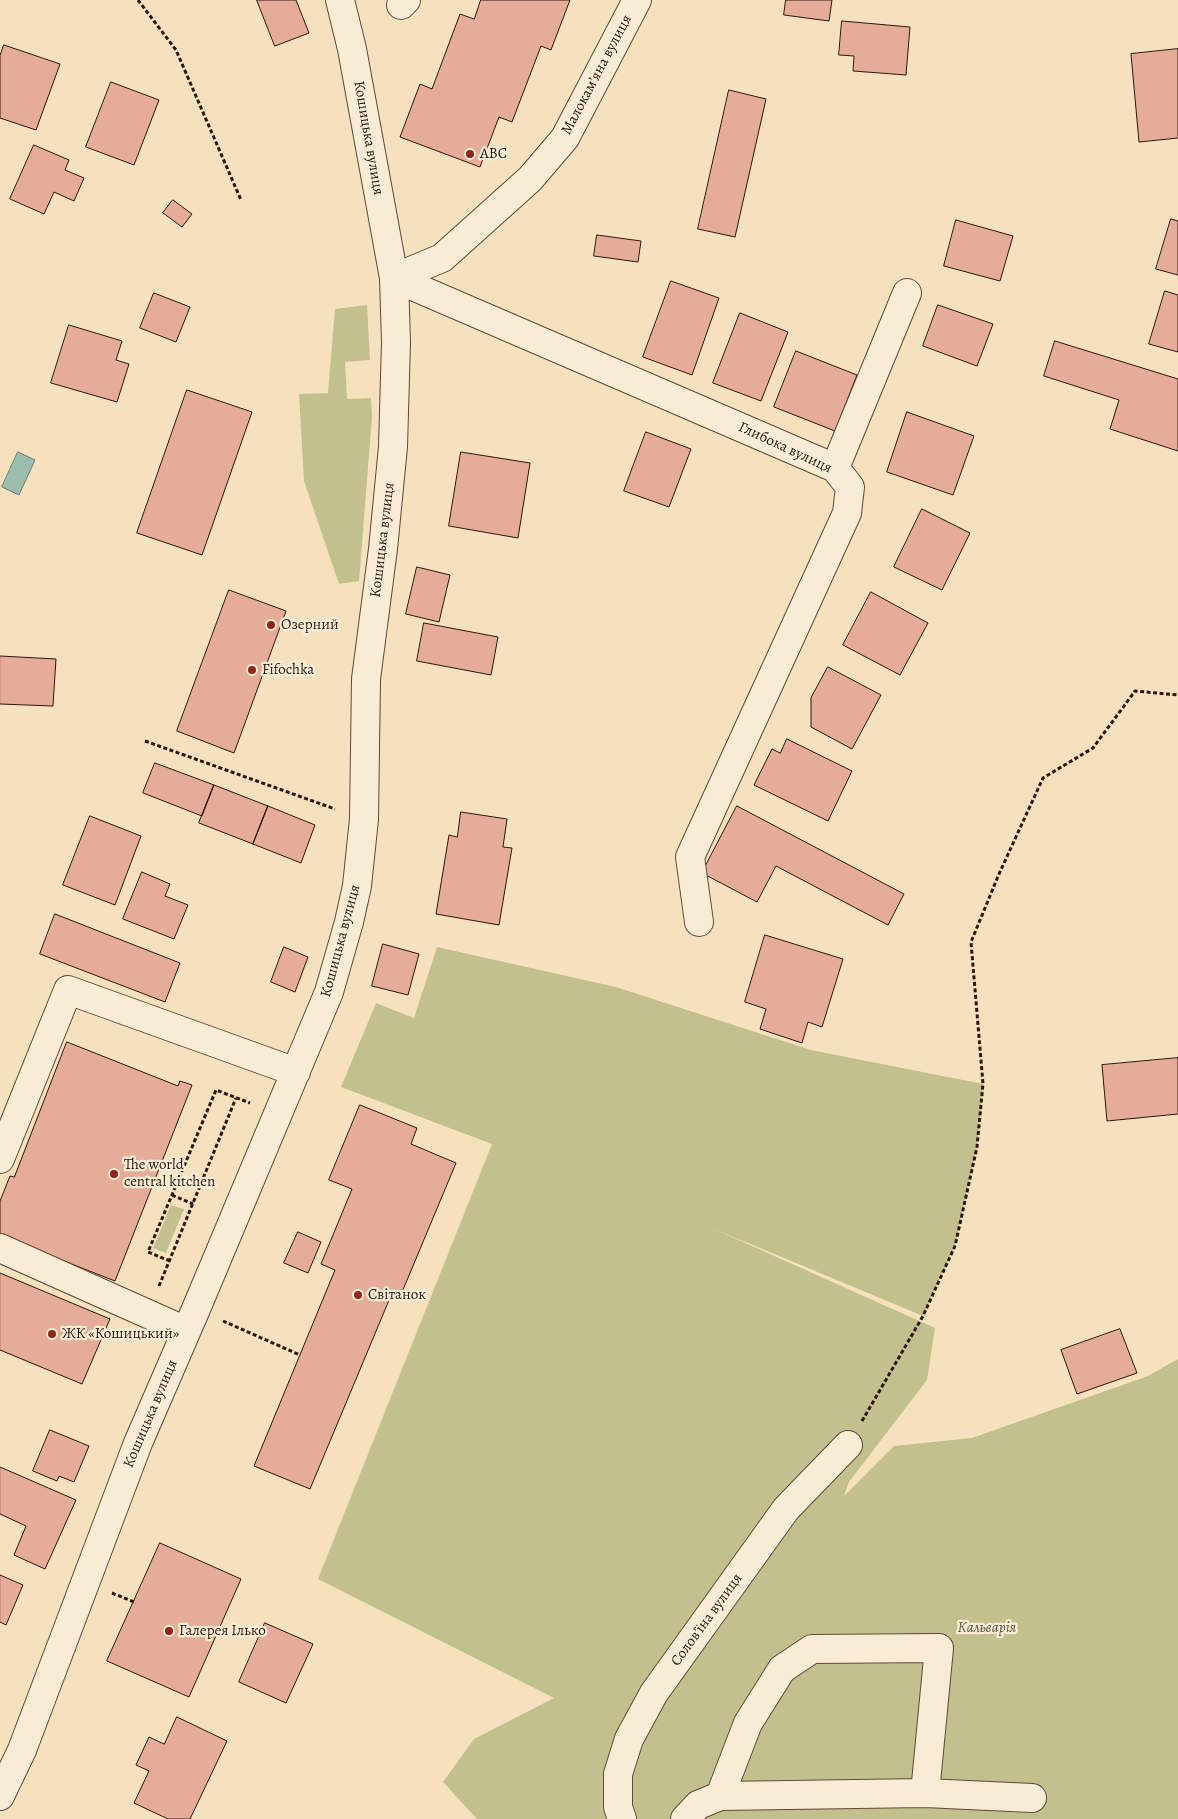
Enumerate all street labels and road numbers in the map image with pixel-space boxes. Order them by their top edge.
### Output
street label: Малокамʼяна вулиця [558,12,636,138]
street label: Кошицька вулиця [349,79,387,197]
street label: Глибока вулиця [735,418,835,478]
street label: Кошицька вулиця [367,481,399,599]
street label: Кошицька вулиця [317,883,365,999]
street label: Кошицька вулиця [120,1357,182,1471]
street label: Соловʼїна вулиця [667,1570,747,1670]

